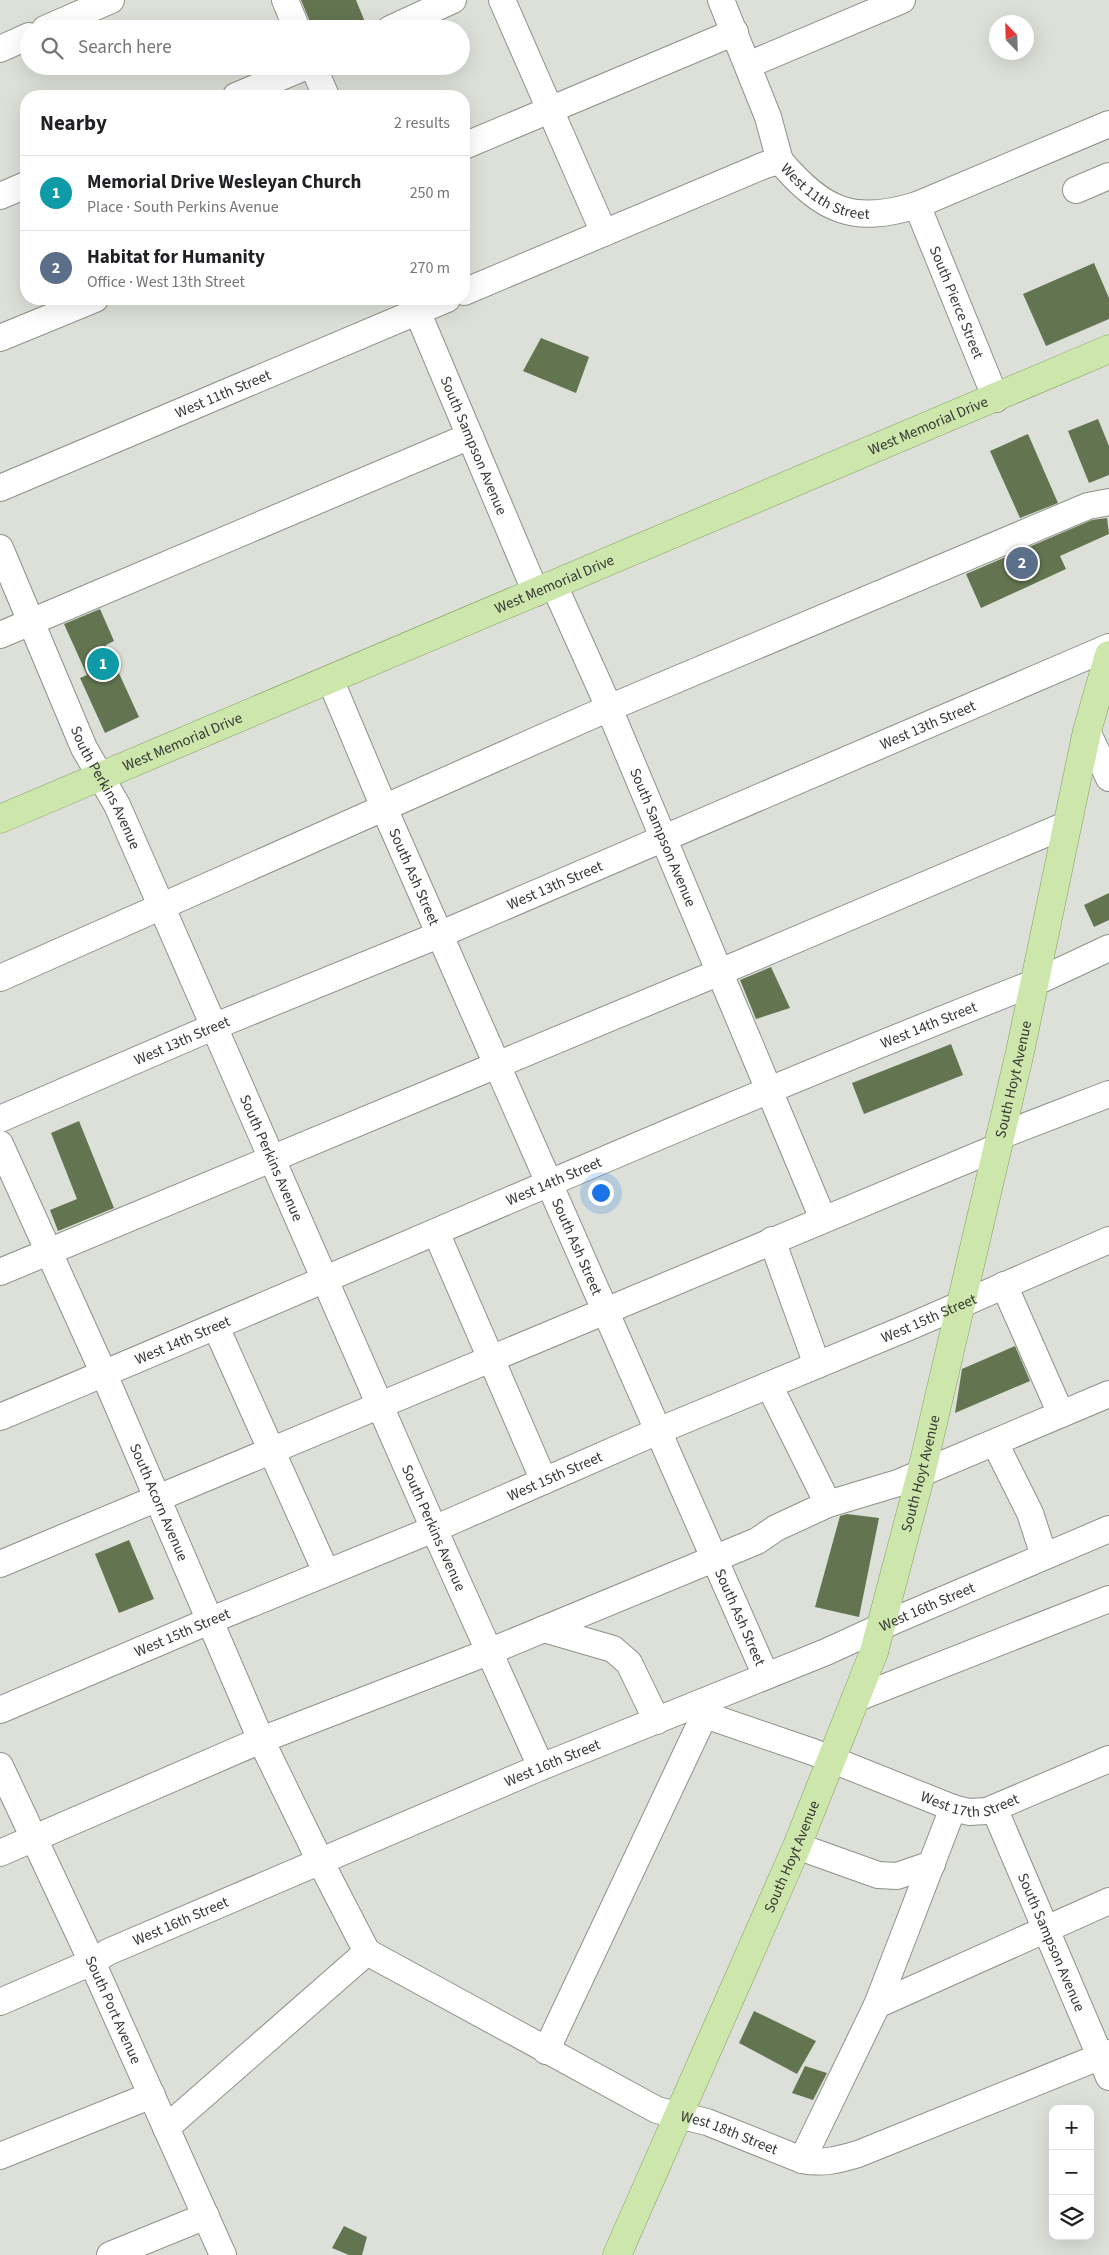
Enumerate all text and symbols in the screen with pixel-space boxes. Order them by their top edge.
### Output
north arrow [989,15,1034,60]
search box [20,20,470,75]
icon: search [38,34,66,62]
text: Search here [78,34,172,61]
text: Nearby [40,108,107,138]
text: 2 results [394,112,450,134]
street label: West 11th Street [776,159,870,225]
text: Memorial Drive Wesleyan Church [87,169,361,196]
text: 1 [52,182,60,204]
text: 250 m [410,182,450,204]
text: Place · South Perkins Avenue [87,196,279,218]
street label: South Pierce Street [924,243,988,362]
text: Habitat for Humanity [87,244,265,271]
text: 2 [52,257,60,279]
text: 270 m [410,257,450,279]
text: Office · West 13th Street [87,271,245,293]
street label: West 11th Street [172,365,274,424]
street label: South Sampson Avenue [435,373,512,518]
street label: West Memorial Drive [865,391,991,461]
pin: 2 [1006,544,1038,582]
street label: West Memorial Drive [491,550,618,619]
pin: 1 [87,645,119,683]
street label: West 13th Street [877,696,979,755]
street label: West Memorial Drive [119,708,246,777]
street label: South Perkins Avenue [65,723,145,853]
street label: South Sampson Avenue [624,765,701,910]
street label: South Ash Street [383,825,444,929]
street label: West 13th Street [504,856,606,915]
street label: West 14th Street [877,997,980,1054]
street label: West 13th Street [131,1011,233,1071]
street label: South Hoyt Avenue [990,1019,1037,1140]
street label: South Perkins Avenue [234,1091,308,1225]
street label: West 14th Street [503,1152,605,1211]
your location [588,1180,614,1206]
street label: South Ash Street [546,1195,607,1299]
street label: West 15th Street [878,1289,980,1348]
street label: West 14th Street [132,1311,234,1370]
street label: South Hoyt Avenue [896,1413,945,1534]
street label: South Acorn Avenue [124,1440,193,1565]
street label: West 15th Street [504,1447,606,1507]
street label: South Perkins Avenue [396,1461,471,1595]
street label: South Ash Street [709,1566,770,1669]
street label: West 16th Street [876,1577,978,1637]
street label: West 15th Street [131,1603,233,1663]
street label: West 16th Street [501,1734,604,1792]
street label: West 17th Street [917,1786,1022,1823]
street label: South Hoyt Avenue [759,1798,825,1916]
street label: South Sampson Avenue [1012,1870,1090,2015]
street label: West 16th Street [130,1892,232,1951]
street label: South Port Avenue [80,1953,146,2068]
map controls [1049,2105,1094,2240]
button: + [1049,2105,1094,2150]
street label: West 18th Street [678,2106,781,2160]
button: − [1049,2150,1094,2195]
button: layers [1049,2195,1094,2240]

